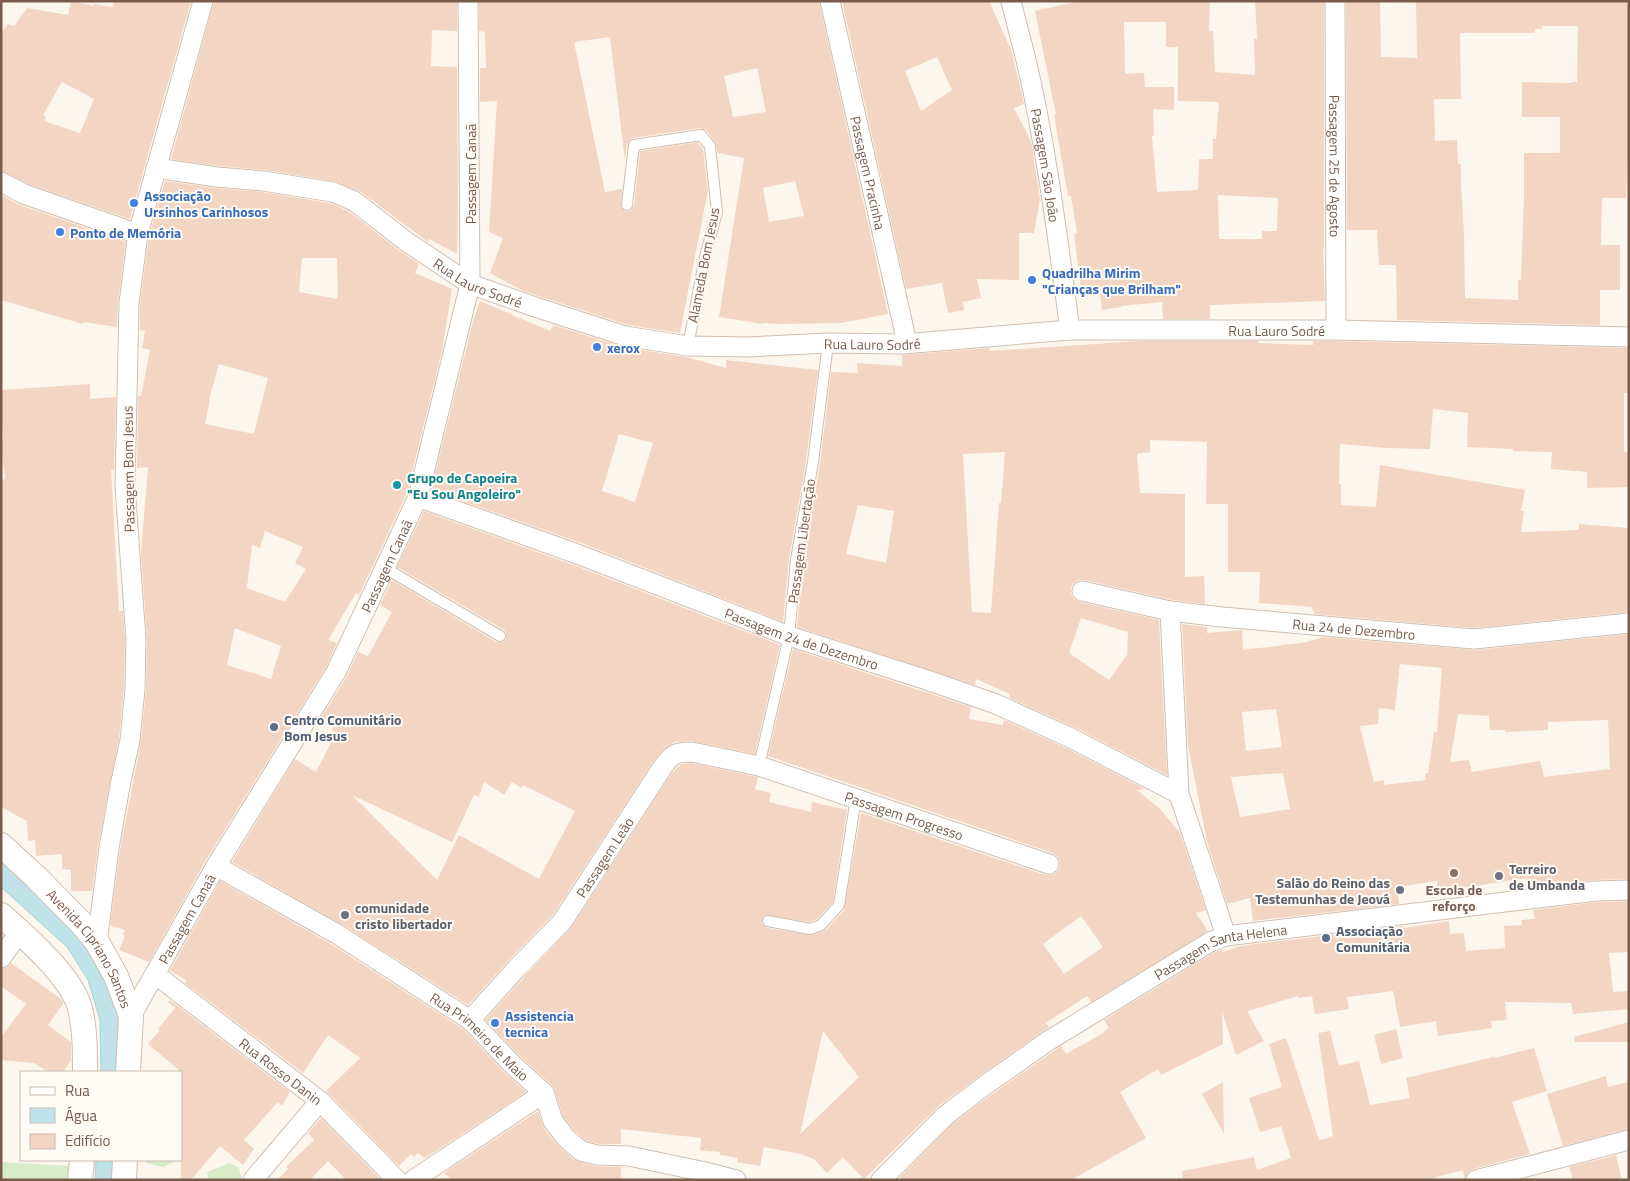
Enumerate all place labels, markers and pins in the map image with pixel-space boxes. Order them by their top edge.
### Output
place label: Associação Ursinhos Carinhosos [144,185,269,222]
marker: Associação Ursinhos Carinhosos [128,197,140,209]
place label: Ponto de Memória [70,222,181,243]
marker: Ponto de Memória [54,226,66,238]
place label: Quadrilha Mirim "Crianças que Brilham" [1042,262,1181,299]
marker: Quadrilha Mirim "Crianças que Brilham" [1026,274,1038,286]
place label: xerox [607,337,640,358]
marker: xerox [591,341,603,353]
place label: Grupo de Capoeira "Eu Sou Angoleiro" [407,467,521,504]
marker: Grupo de Capoeira "Eu Sou Angoleiro" [391,479,403,491]
place label: Centro Comunitário Bom Jesus [284,709,402,746]
marker: Centro Comunitário Bom Jesus [268,721,280,733]
place label: Terreiro de Umbanda [1509,858,1585,895]
marker: Escola de reforço [1448,867,1460,879]
marker: Terreiro de Umbanda [1493,870,1505,882]
place label: Salão do Reino das Testemunhas de Jeová [1255,872,1390,909]
place label: Escola de reforço [1426,879,1482,916]
marker: Salão do Reino das Testemunhas de Jeová [1394,884,1406,896]
place label: comunidade cristo libertador [355,897,452,934]
marker: comunidade cristo libertador [339,909,351,921]
place label: Associação Comunitária [1336,920,1410,957]
marker: Associação Comunitária [1320,932,1332,944]
place label: Assistencia tecnica [505,1005,574,1042]
marker: Assistencia tecnica [489,1017,501,1029]

